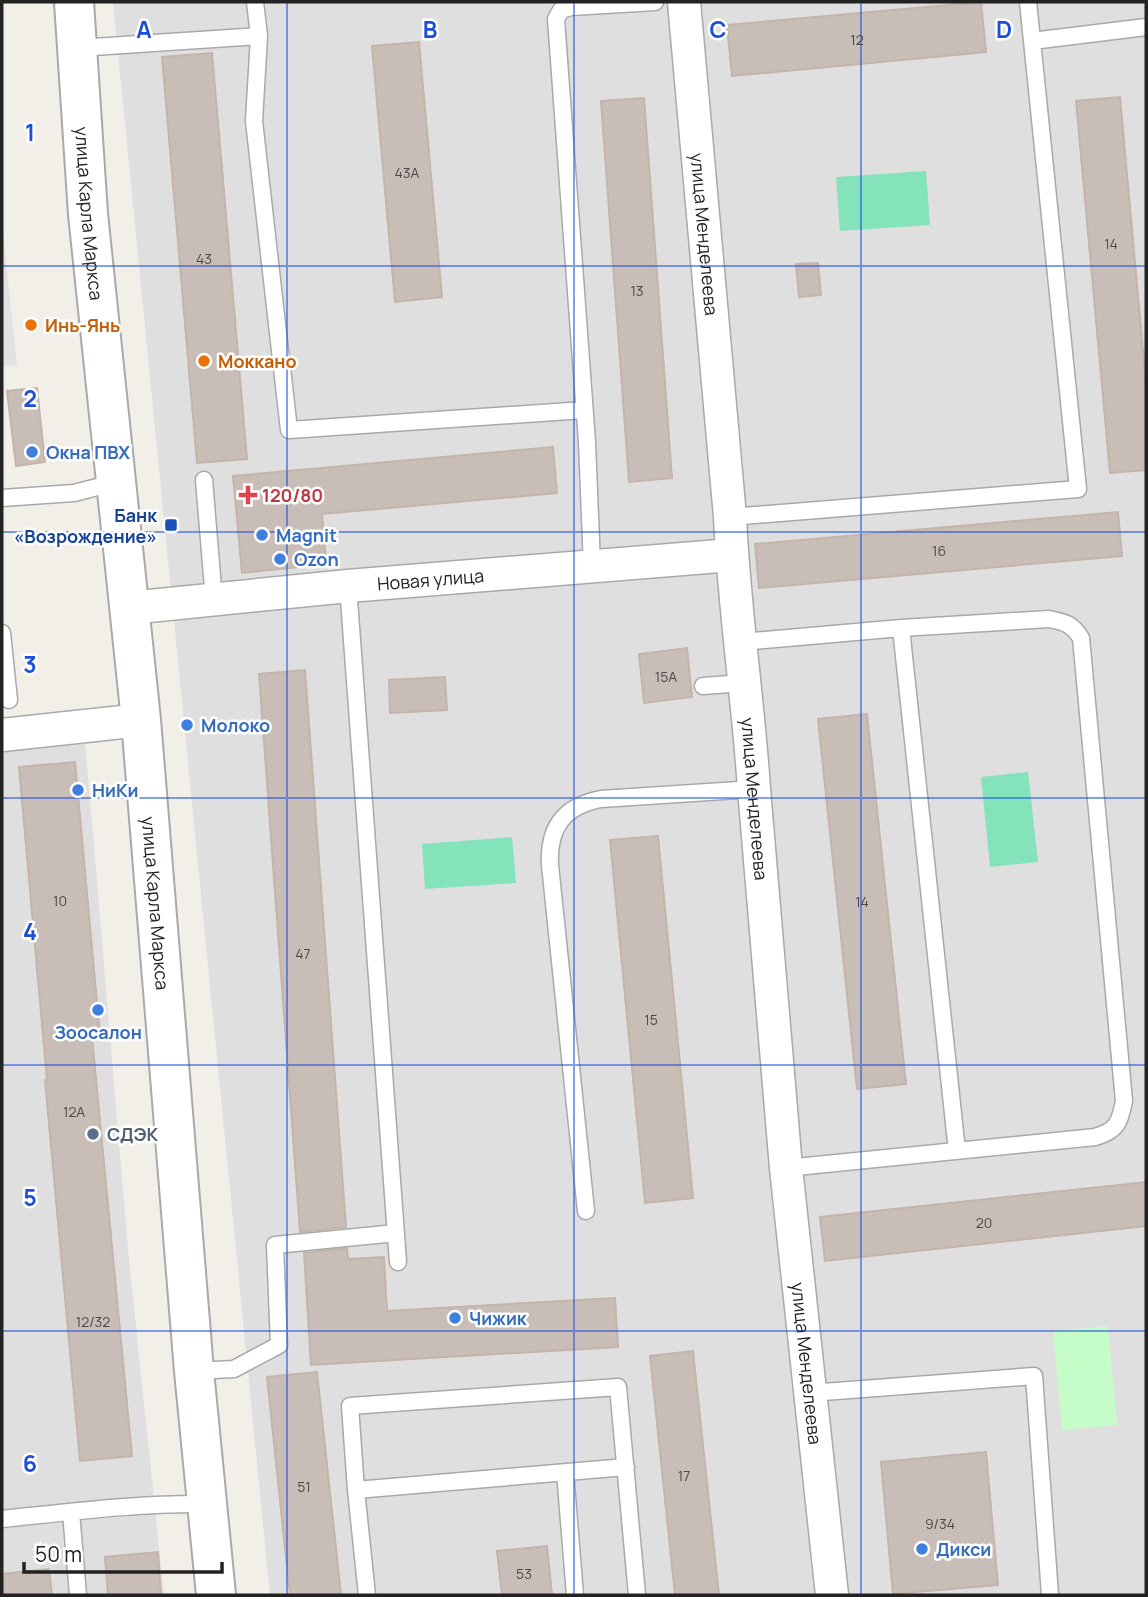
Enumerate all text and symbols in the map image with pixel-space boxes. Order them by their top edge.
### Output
text: A [136,13,152,45]
text: B [423,13,437,45]
text: C [710,13,727,45]
text: D [996,13,1012,45]
house number: 12 [850,30,864,49]
text: 1 [25,116,35,148]
street label: улица Карла Маркса [70,126,109,301]
street label: улица Менделеева [686,152,724,316]
house number: 43А [395,163,420,182]
house number: 14 [1104,234,1118,253]
house number: 43 [196,249,212,268]
house number: 13 [630,281,644,300]
place label: Инь-Янь [45,313,120,337]
marker: Инь-Янь [23,317,39,333]
place label: Моккано [218,349,297,373]
marker: Моккано [196,353,212,369]
text: 2 [23,382,37,414]
place label: Окна ПВХ [46,440,130,464]
marker: Окна ПВХ [24,444,40,460]
place label: 120/80 [262,483,323,507]
marker: 120/80 [240,487,256,503]
place label: Банк «Возрождение» [14,503,158,548]
marker: Банк «Возрождение» [163,517,179,533]
place label: Magnit [276,523,337,547]
marker: Magnit [254,527,270,543]
house number: 16 [932,541,946,560]
place label: Ozon [294,547,339,571]
marker: Ozon [272,551,288,567]
street label: Новая улица [376,563,485,596]
text: 3 [23,648,37,680]
house number: 15А [655,667,677,686]
place label: Молоко [201,713,270,737]
street label: улица Менделеева [736,716,774,881]
marker: Молоко [179,717,195,733]
place label: НиКи [92,778,139,802]
marker: НиКи [70,782,86,798]
street label: улица Карла Маркса [137,815,175,991]
house number: 10 [53,891,67,910]
house number: 14 [855,892,869,911]
text: 4 [23,915,37,947]
house number: 47 [295,944,311,963]
marker: Зоосалон [90,1002,106,1018]
house number: 15 [644,1010,658,1029]
place label: Зоосалон [54,1020,142,1044]
house number: 12А [63,1102,85,1121]
place label: СДЭК [107,1122,158,1146]
marker: СДЭК [85,1126,101,1142]
text: 5 [23,1181,37,1213]
house number: 20 [976,1213,992,1232]
street label: улица Менделеева [786,1281,828,1446]
place label: Чижик [469,1306,528,1330]
marker: Чижик [447,1310,463,1326]
house number: 12/32 [76,1312,110,1331]
text: 6 [23,1447,37,1479]
house number: 17 [678,1466,690,1485]
house number: 51 [297,1477,311,1496]
house number: 9/34 [925,1514,955,1533]
scale bar [24,1530,222,1574]
place label: Дикси [936,1537,991,1561]
text: 50 m [35,1540,82,1568]
marker: Дикси [914,1541,930,1557]
house number: 53 [516,1564,532,1583]

